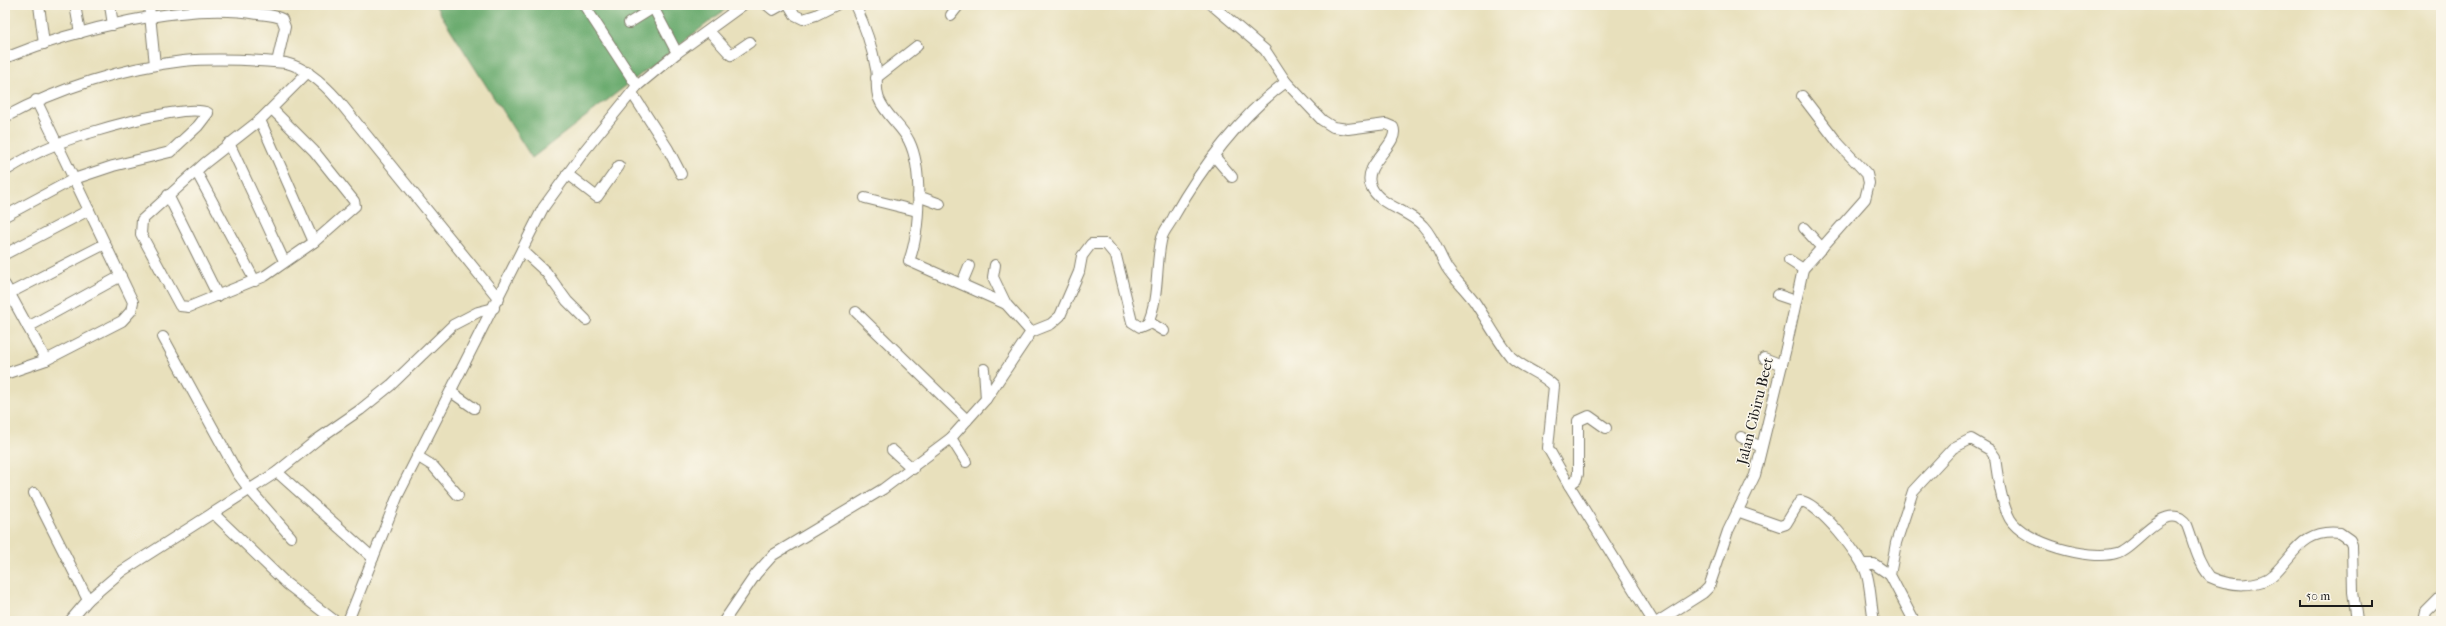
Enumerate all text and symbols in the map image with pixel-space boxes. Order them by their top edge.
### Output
street label: Jalan Cibiru Beet [1733,355,1777,467]
scale bar [2300,582,2372,608]
text: 50 m [2306,589,2330,603]

